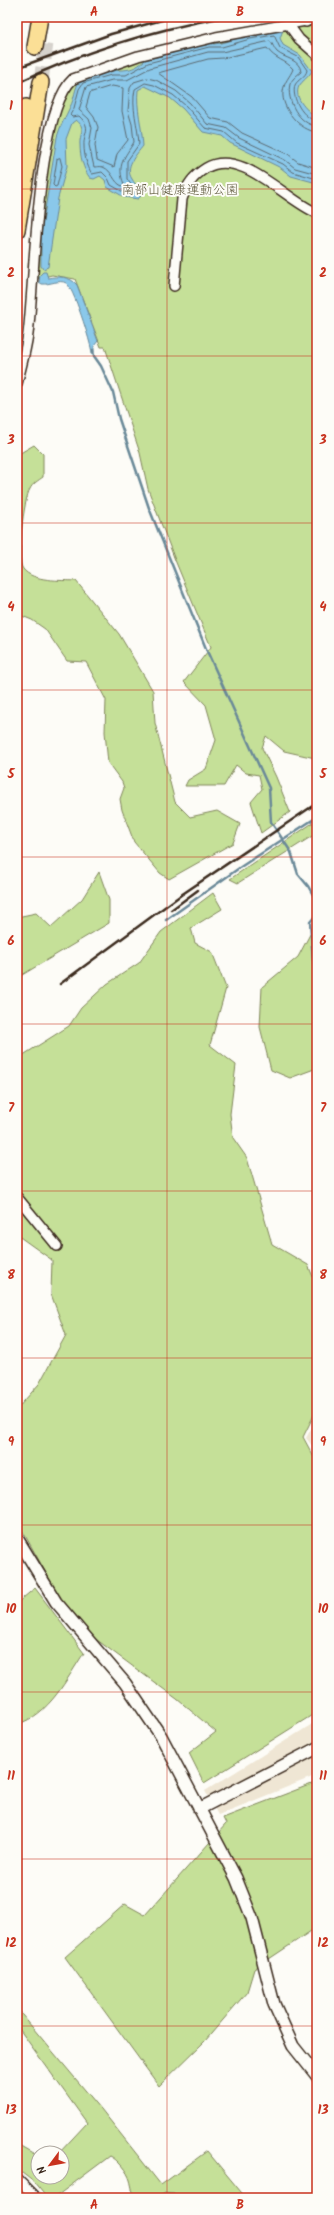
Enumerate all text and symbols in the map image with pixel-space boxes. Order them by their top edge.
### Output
text: A [90,2,98,23]
text: B [236,2,244,23]
text: 1 [9,96,13,117]
text: 1 [321,96,325,117]
park label: 南部山健康運動公園 [121,180,239,201]
text: 2 [7,263,15,284]
text: 2 [319,263,327,284]
text: 3 [6,430,15,451]
text: 3 [318,430,327,451]
text: 4 [7,597,15,618]
text: 4 [319,597,327,618]
text: 5 [7,764,16,785]
text: 5 [319,764,328,785]
text: 6 [7,931,15,952]
text: 6 [319,931,327,952]
text: 7 [8,1098,15,1119]
text: 7 [320,1098,327,1119]
text: 8 [7,1265,15,1286]
text: 8 [319,1265,327,1286]
text: 9 [8,1432,15,1453]
text: 9 [320,1432,327,1453]
text: 10 [6,1599,17,1620]
text: 10 [318,1599,329,1620]
text: 11 [7,1766,15,1787]
text: 11 [319,1766,327,1787]
text: 12 [5,1933,17,1954]
text: 12 [317,1933,329,1954]
text: 13 [5,2100,17,2121]
text: 13 [317,2100,329,2121]
north arrow [30,2145,70,2185]
text: N [33,2162,52,2177]
text: A [90,2195,98,2215]
text: B [236,2195,244,2215]

